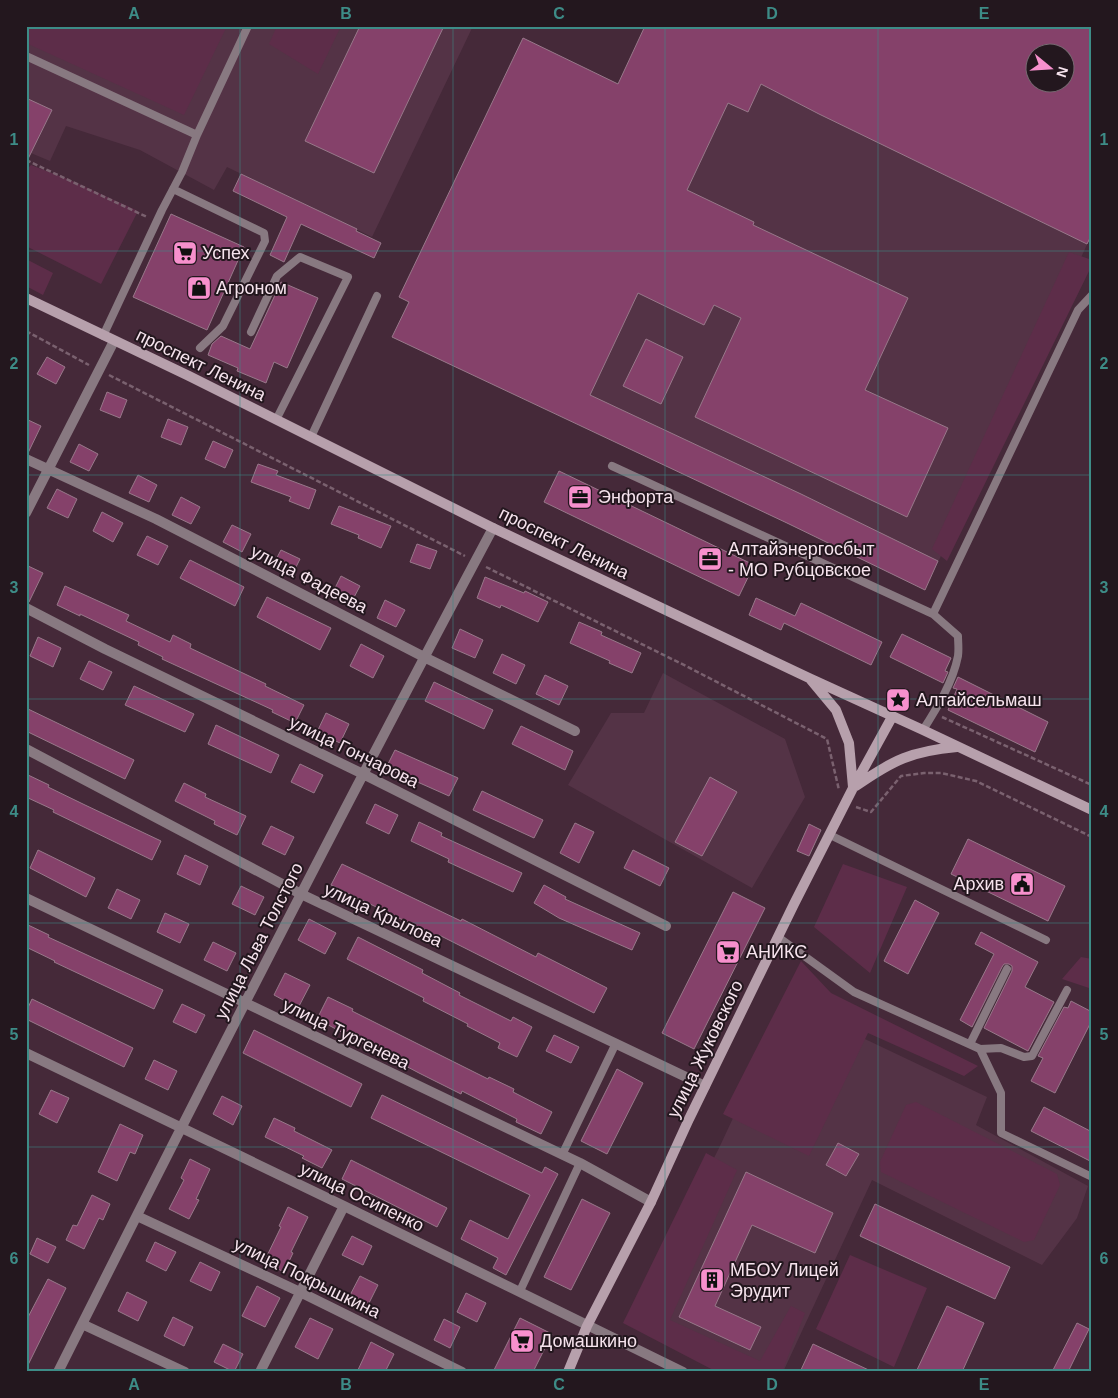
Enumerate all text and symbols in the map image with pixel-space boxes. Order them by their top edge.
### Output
text: A [128,5,140,22]
text: B [340,5,352,22]
text: C [553,5,565,22]
text: D [766,5,778,22]
text: E [979,5,990,22]
north arrow [1026,42,1076,92]
text: N [1053,65,1072,79]
text: 1 [10,131,19,148]
text: 1 [1100,131,1109,148]
supermarket icon: Успех [172,240,198,266]
place label: Успех [202,243,250,263]
shop icon: Агроном [186,275,212,301]
place label: Агроном [216,278,287,298]
street label: проспект Ленина [133,325,270,405]
text: 2 [10,355,19,372]
text: 2 [1100,355,1109,372]
office icon: Энфорта [567,484,593,510]
place label: Энфорта [598,487,674,507]
street label: проспект Ленина [496,503,633,583]
place label: Алтайэнергосбыт - МО Рубцовское [728,539,874,580]
street label: улица Фадеева [247,541,371,617]
office icon: Алтайэнергосбыт - МО Рубцовское [697,546,723,572]
text: 3 [10,579,19,596]
text: 3 [1100,579,1109,596]
place icon: Алтайсельмаш [885,687,911,713]
place label: Алтайсельмаш [916,690,1042,710]
street label: улица Гончарова [286,712,423,792]
text: 4 [10,803,19,820]
text: 4 [1100,803,1109,820]
street label: улица Льва Толстого [211,859,307,1023]
public building icon: Архив [1009,871,1035,897]
place label: Архив [954,874,1004,894]
street label: улица Крылова [321,879,446,952]
supermarket icon: АНИКС [715,939,741,965]
place label: АНИКС [746,942,807,962]
street label: улица Жуковского [663,977,747,1121]
street label: улица Тургенева [279,995,414,1074]
text: 5 [10,1026,19,1043]
text: 5 [1100,1026,1109,1043]
street label: улица Осипенко [297,1158,427,1236]
street label: улица Покрышкина [230,1234,384,1323]
text: 6 [10,1250,19,1267]
text: 6 [1100,1250,1109,1267]
place label: МБОУ Лицей Эрудит [730,1260,839,1301]
building icon: МБОУ Лицей Эрудит [699,1267,725,1293]
supermarket icon: Домашкино [509,1328,535,1354]
place label: Домашкино [540,1331,637,1351]
text: A [128,1376,140,1393]
text: B [340,1376,352,1393]
text: C [553,1376,565,1393]
text: D [766,1376,778,1393]
text: E [979,1376,990,1393]

